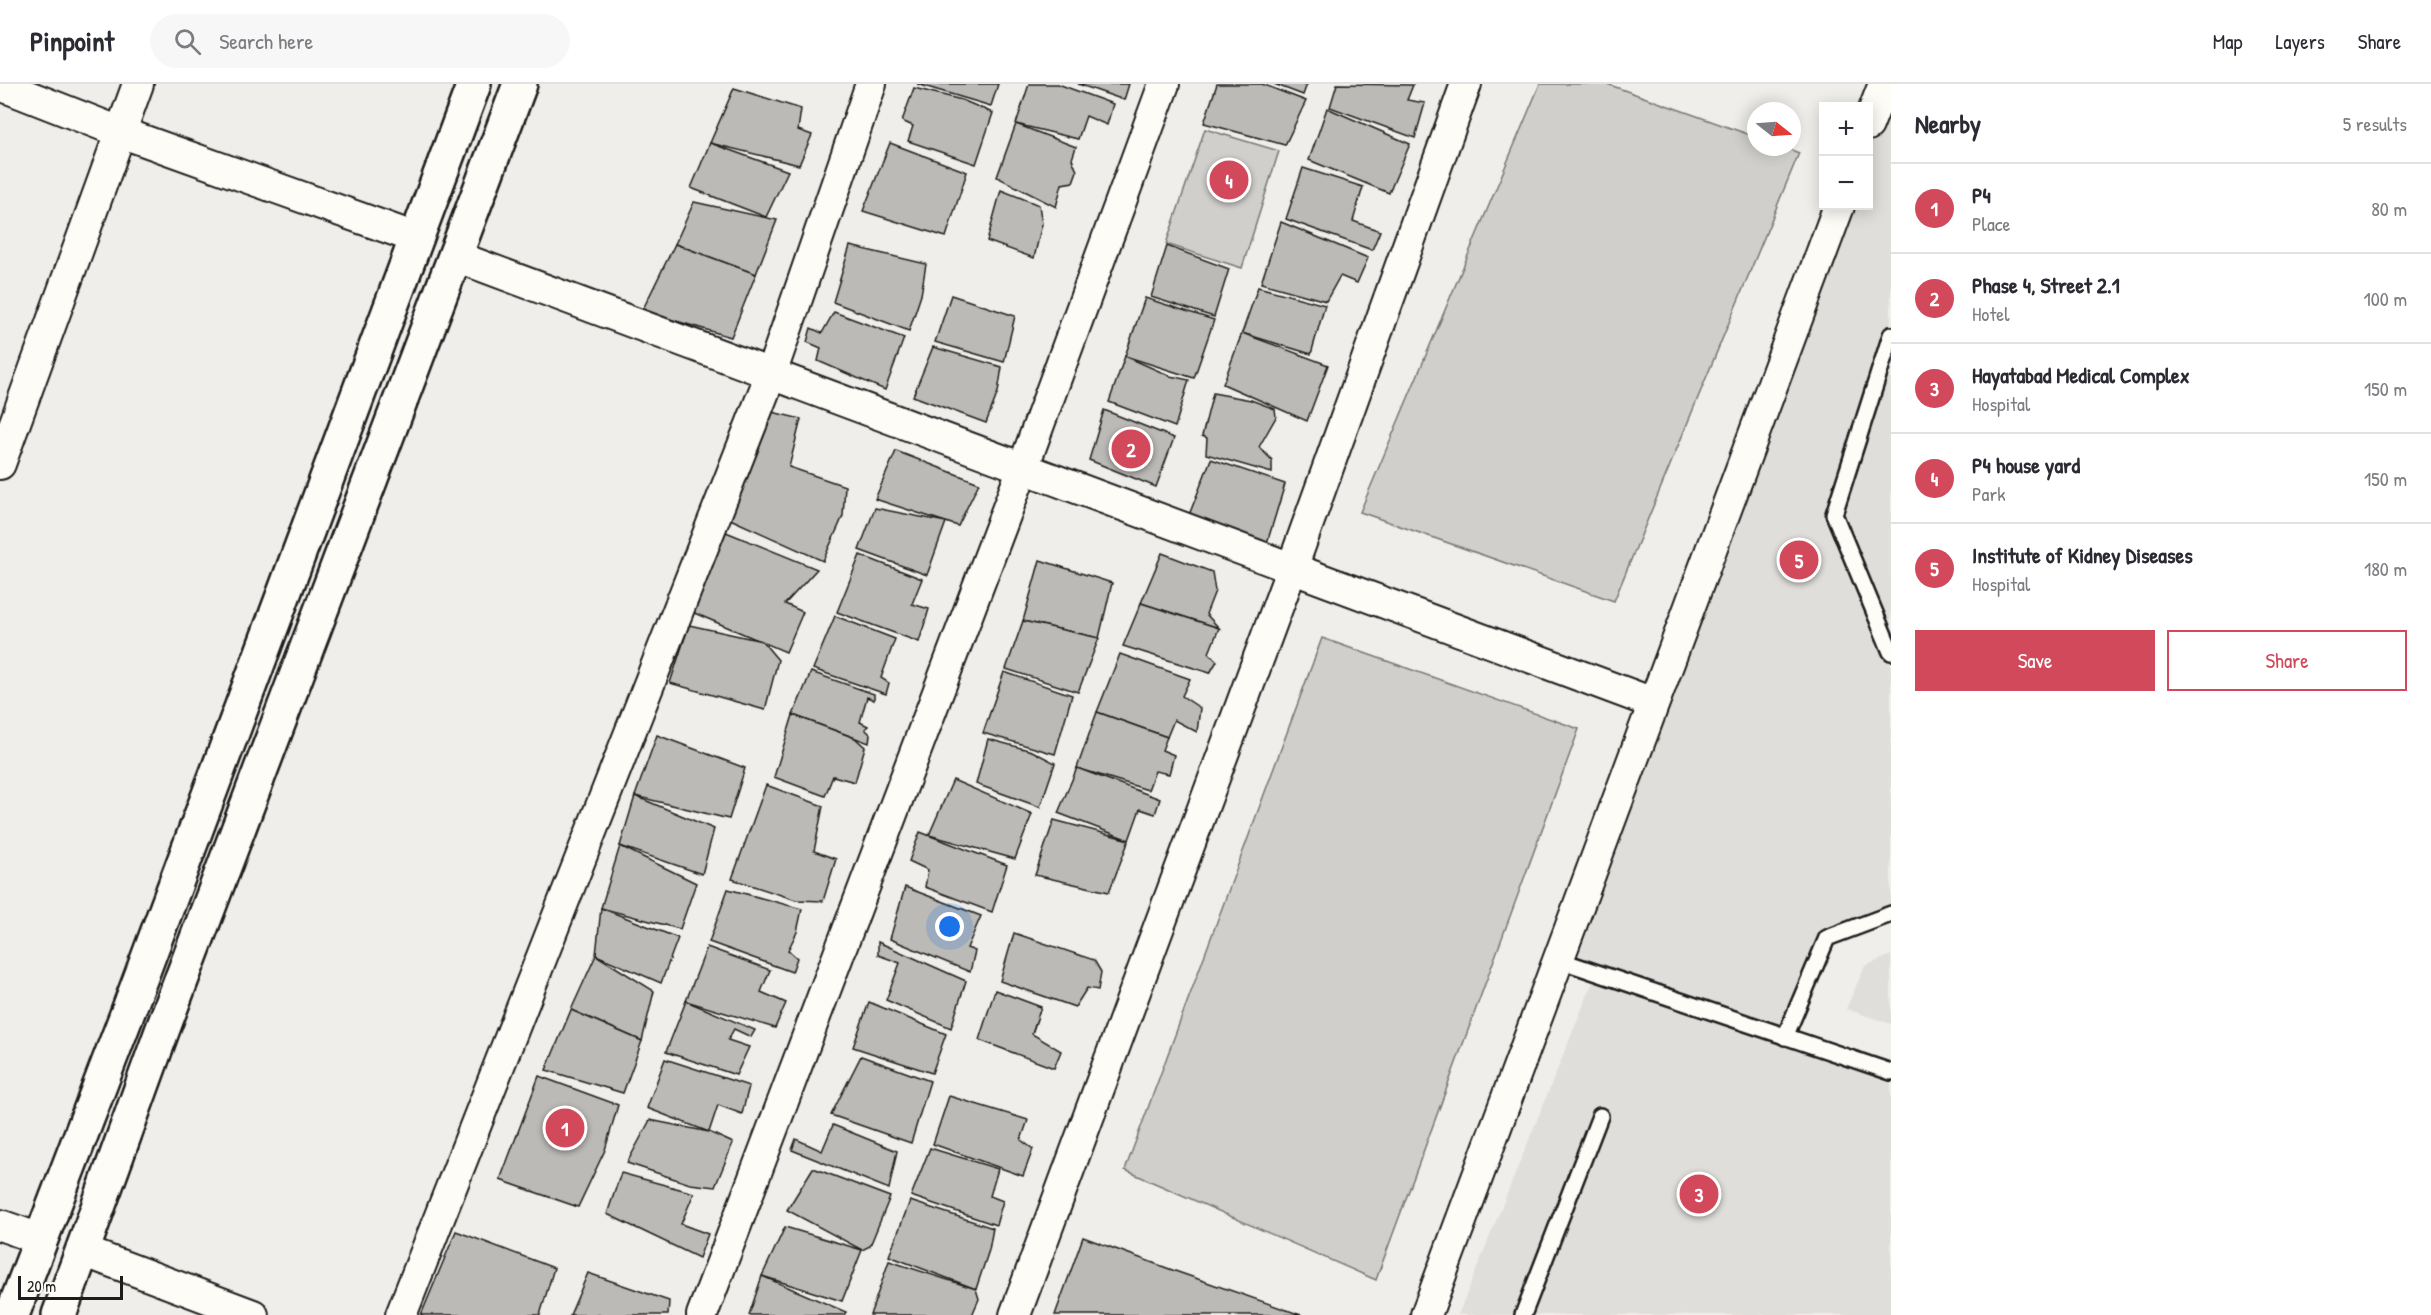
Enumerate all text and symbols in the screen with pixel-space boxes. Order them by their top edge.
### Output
search box [150,14,570,68]
text: Pinpoint [30,22,114,60]
icon: search [171,25,204,58]
text: Search here [219,26,313,56]
text: Map [2213,27,2242,56]
text: Layers [2275,27,2325,56]
text: Share [2358,27,2401,56]
north arrow [1747,102,1801,156]
map controls [1819,102,1873,210]
button: + [1819,102,1873,156]
text: Nearby [1915,106,1981,141]
text: 5 results [2343,110,2407,137]
button: − [1819,156,1873,210]
pin: 4 [1210,158,1248,202]
text: P4 [1972,180,1991,210]
text: 1 [1931,195,1938,222]
text: 80 m [2371,195,2407,222]
text: Place [1972,210,2011,237]
text: Phase 4, Street 2.1 [1972,270,2120,300]
text: 2 [1930,285,1939,312]
text: 100 m [2364,285,2407,312]
text: Hotel [1972,300,2010,327]
text: Hayatabad Medical Complex [1972,360,2190,390]
text: 3 [1930,375,1939,402]
text: 150 m [2364,375,2407,402]
text: Hospital [1972,390,2030,417]
pin: 2 [1112,426,1150,472]
text: P4 house yard [1972,450,2080,480]
text: 4 [1931,465,1938,492]
text: 150 m [2364,465,2407,492]
text: Park [1972,480,2005,507]
pin: 5 [1780,538,1818,582]
text: Institute of Kidney Diseases [1972,540,2193,570]
text: 5 [1930,555,1939,582]
text: 180 m [2364,555,2407,582]
text: Hospital [1972,570,2030,597]
button: Save [1915,630,2155,691]
button: Share [2167,630,2407,691]
your location [935,912,964,941]
pin: 1 [546,1106,584,1150]
pin: 3 [1680,1172,1718,1216]
scale bar [18,1273,123,1300]
text: 20 m [27,1275,56,1297]

